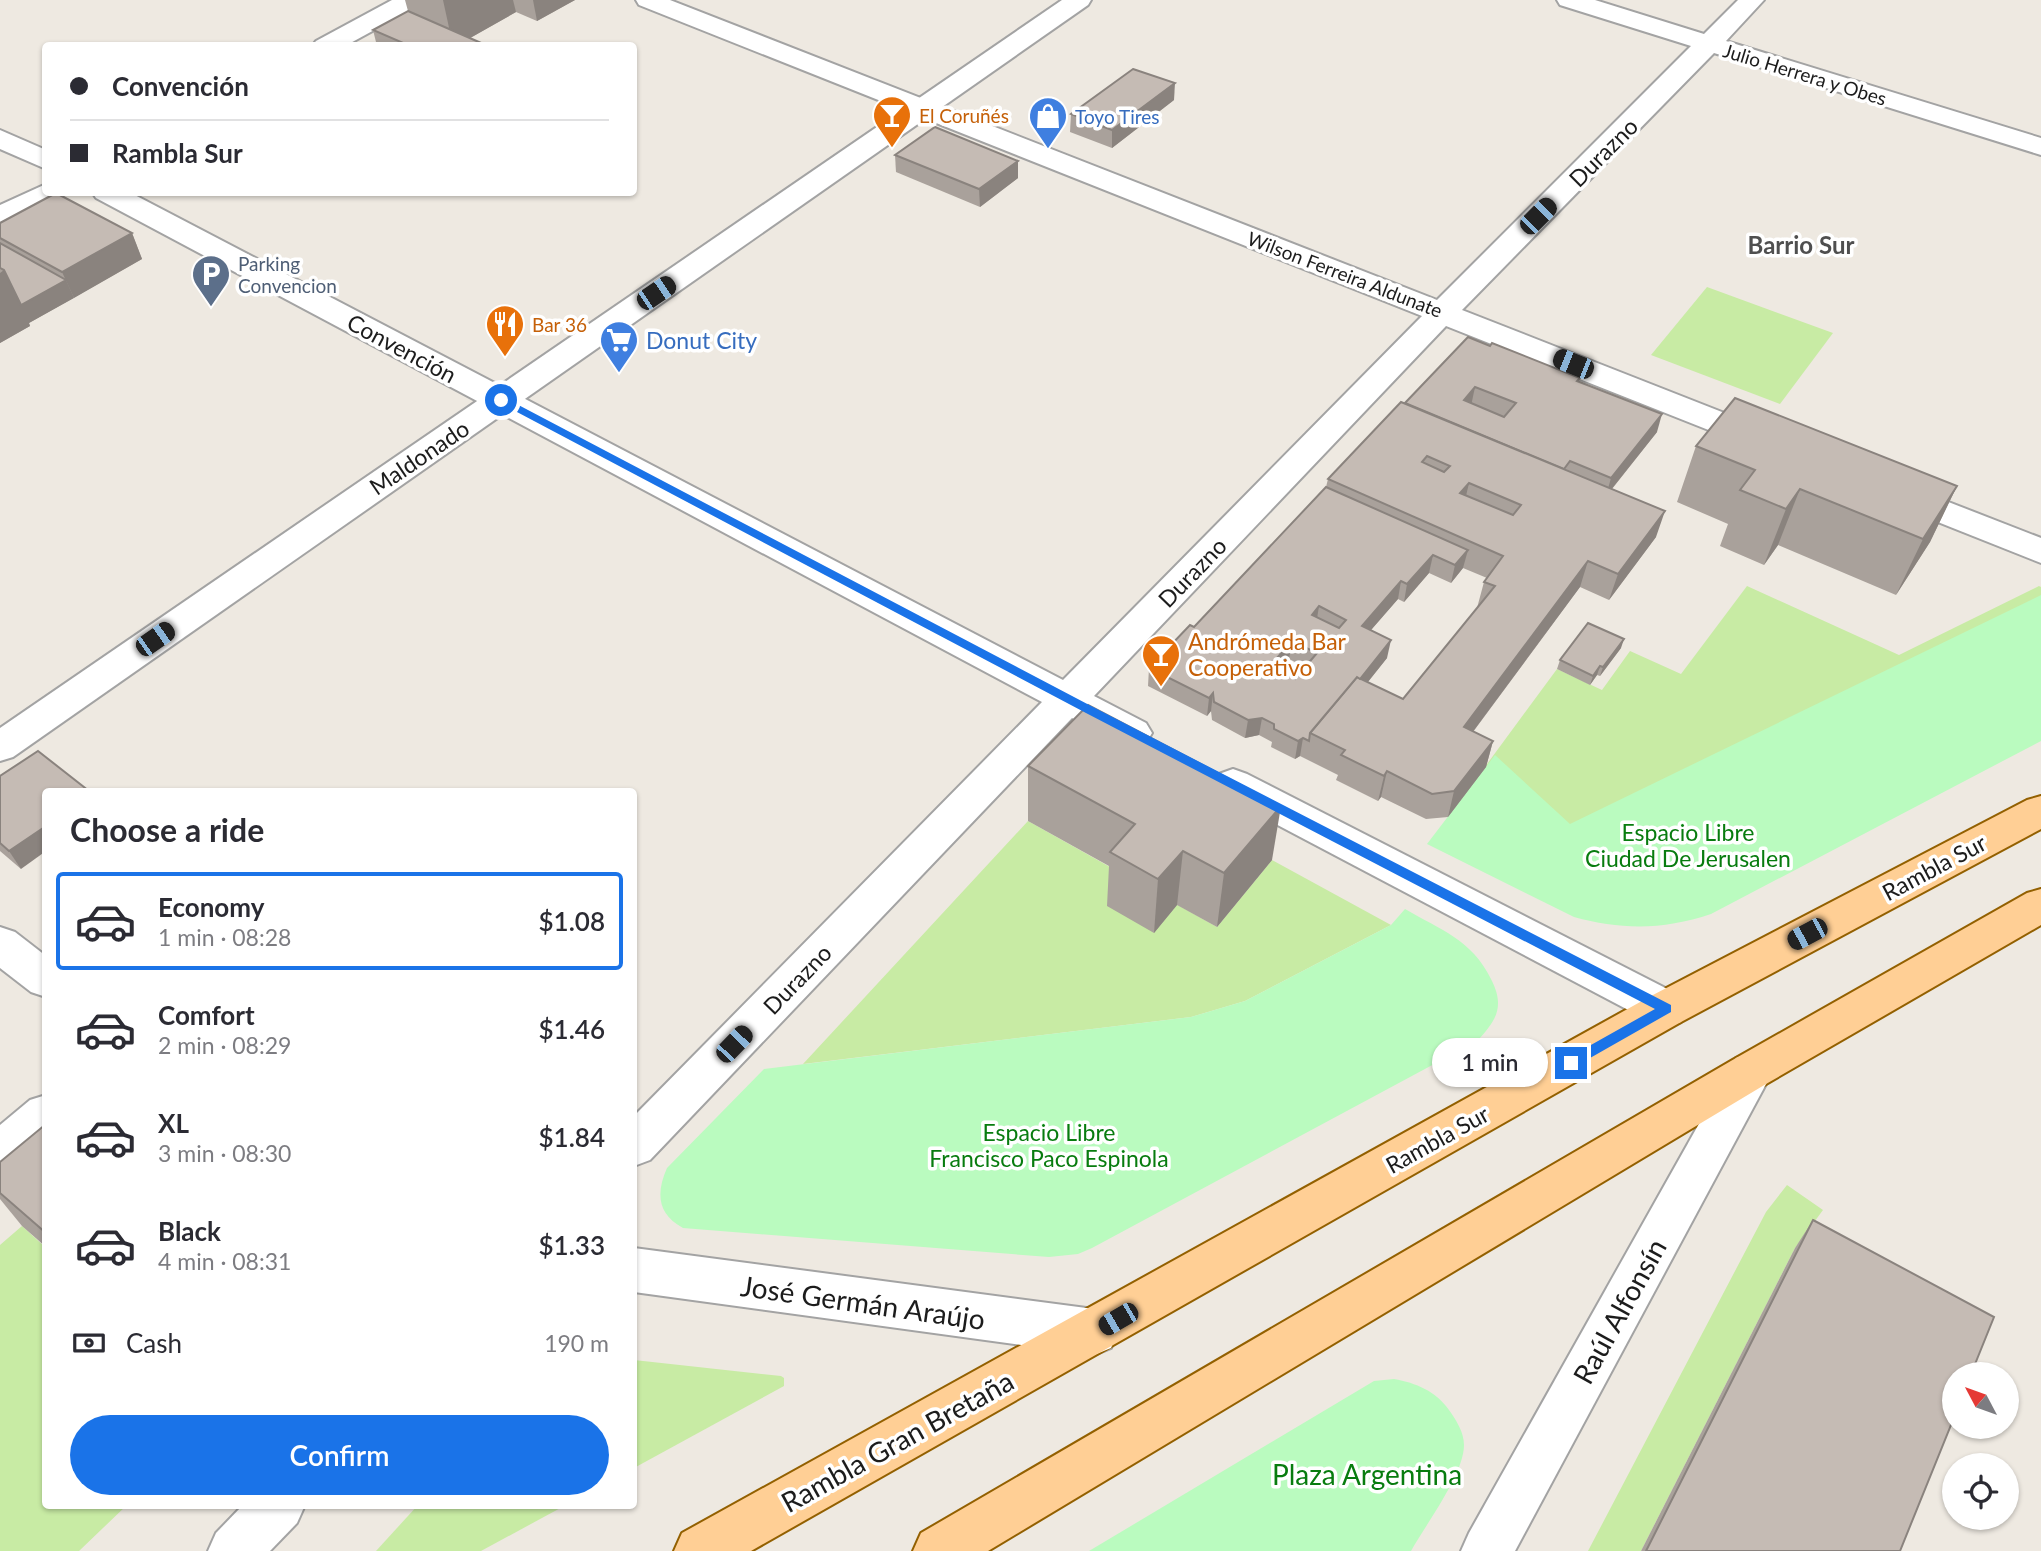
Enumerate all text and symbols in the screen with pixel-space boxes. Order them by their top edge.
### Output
street label: Julio Herrera y Obes [1721,38,1889,110]
text: Convención [112,70,249,102]
bar icon: El Coruñés [871,94,913,149]
shop icon: Toyo Tires [1027,95,1069,150]
place label: El Coruñés [919,104,1009,127]
place label: Toyo Tires [1075,105,1159,128]
street label: Durazno [1563,112,1643,192]
text: Rambla Sur [112,137,243,169]
car [1516,194,1561,238]
street label: Wilson Ferreira Aldunate [1244,226,1446,322]
district label: Barrio Sur [1748,230,1854,259]
place label: Parking Convencion [238,252,337,297]
parking icon: Parking Convencion [190,253,232,308]
car [633,273,680,313]
restaurant icon: Bar 36 [484,303,526,358]
street label: Convención [343,308,461,388]
place label: Bar 36 [532,313,587,336]
supermarket icon: Donut City [598,319,640,374]
place label: Donut City [646,326,757,354]
car [1550,346,1597,382]
route start [485,384,517,416]
street label: Maldonado [364,414,474,500]
street label: Durazno [1152,531,1232,613]
car [132,618,179,660]
place label: Andrómeda Bar Cooperativo [1188,627,1347,681]
bar icon: Andrómeda Bar Cooperativo [1140,633,1182,688]
text: Choose a ride [70,810,264,849]
park label: Espacio Libre Ciudad De Jerusalen [1585,818,1791,872]
street label: Rambla Sur [1877,828,1991,906]
icon: car [74,890,137,953]
text: Economy [158,891,264,923]
text: $1.08 [539,905,605,937]
car [1784,915,1831,953]
text: 1 min · 08:28 [158,923,291,951]
street label: Durazno [757,938,837,1020]
icon: car [74,998,137,1061]
text: Comfort [158,999,255,1031]
text: $1.46 [539,1013,605,1045]
car [712,1022,757,1066]
text: 2 min · 08:29 [158,1031,291,1059]
callout: 1 min [1431,1038,1546,1088]
route end [1555,1047,1587,1079]
text: 1 min [1462,1048,1518,1076]
street label: Rambla Sur [1381,1099,1494,1179]
icon: car [74,1106,137,1169]
text: XL [158,1107,189,1139]
park label: Espacio Libre Francisco Paco Espinola [929,1118,1169,1172]
text: $1.84 [539,1121,605,1153]
text: 3 min · 08:30 [158,1139,291,1167]
icon: car [74,1214,137,1277]
text: Black [158,1215,221,1247]
text: $1.33 [539,1229,605,1261]
street label: Raúl Alfonsín [1565,1233,1673,1389]
text: 4 min · 08:31 [158,1247,291,1275]
street label: José Germán Araújo [739,1268,987,1336]
car [1095,1299,1142,1339]
icon: cash [70,1324,108,1362]
text: Cash [126,1327,182,1359]
text: 190 m [544,1329,609,1357]
north arrow [1942,1362,2020,1438]
map controls [1942,1362,2019,1530]
street label: Rambla Gran Bretaña [775,1363,1019,1519]
button: Confirm [70,1415,609,1495]
button: locate [1942,1453,2019,1530]
park label: Plaza Argentina [1272,1457,1462,1491]

